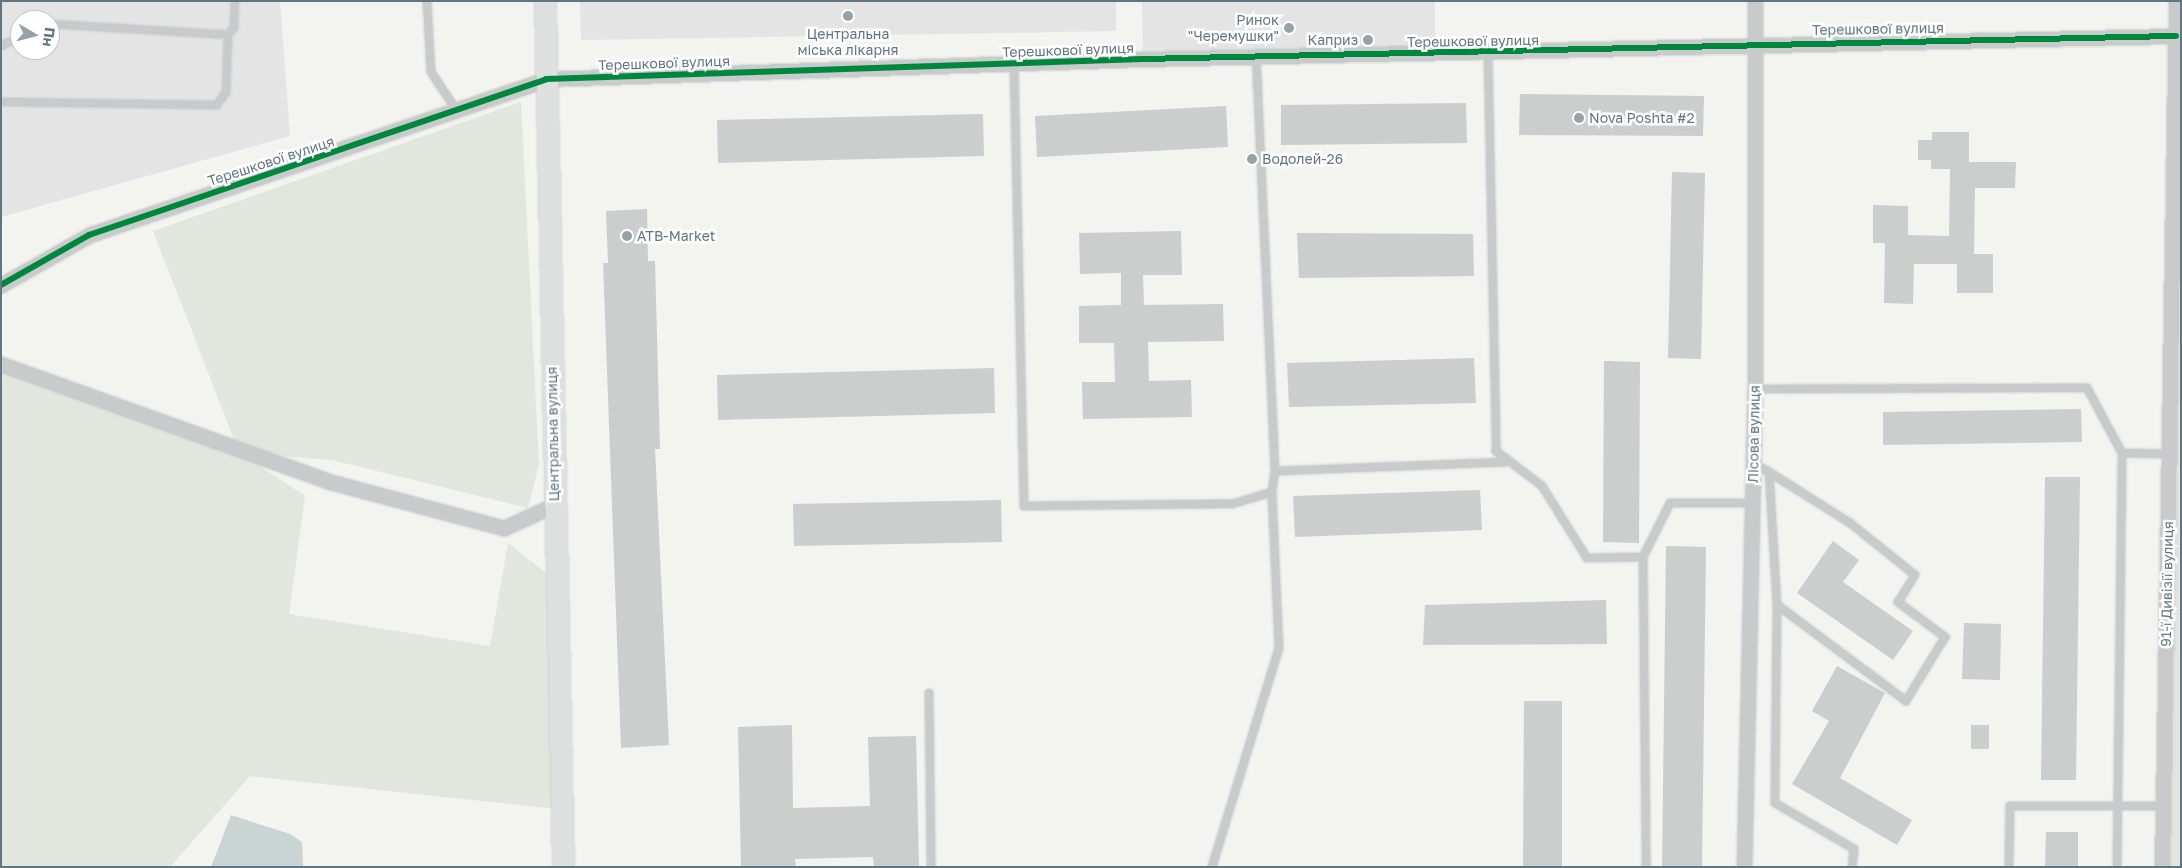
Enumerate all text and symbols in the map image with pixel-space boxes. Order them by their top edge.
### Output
marker: Центральна міська лікарня [841,9,855,23]
north arrow [10,10,60,60]
place label: Ринок "Черемушки" [1188,12,1279,44]
street label: Терешкової вулиця [1812,19,1944,39]
marker: Ринок "Черемушки" [1283,22,1295,34]
text: Пн [40,26,59,48]
place label: Центральна міська лікарня [797,26,899,58]
street label: Терешкової вулиця [1407,31,1539,51]
place label: Каприз [1308,32,1358,48]
marker: Каприз [1362,34,1374,46]
street label: Терешкової вулиця [1002,39,1134,61]
street label: Терешкової вулиця [598,52,730,74]
place label: Nova Poshta #2 [1589,110,1695,126]
marker: Nova Poshta #2 [1573,112,1585,124]
street label: Терешкової вулиця [206,133,336,189]
place label: Водолей-26 [1262,151,1343,167]
marker: Водолей-26 [1246,153,1258,165]
place label: ATB-Market [637,228,715,244]
marker: ATB-Market [621,230,633,242]
street label: Центральна вулиця [543,366,563,502]
street label: Лісова вулиця [1745,385,1763,483]
street label: 91-ї Дивізії вулиця [2158,521,2176,647]

